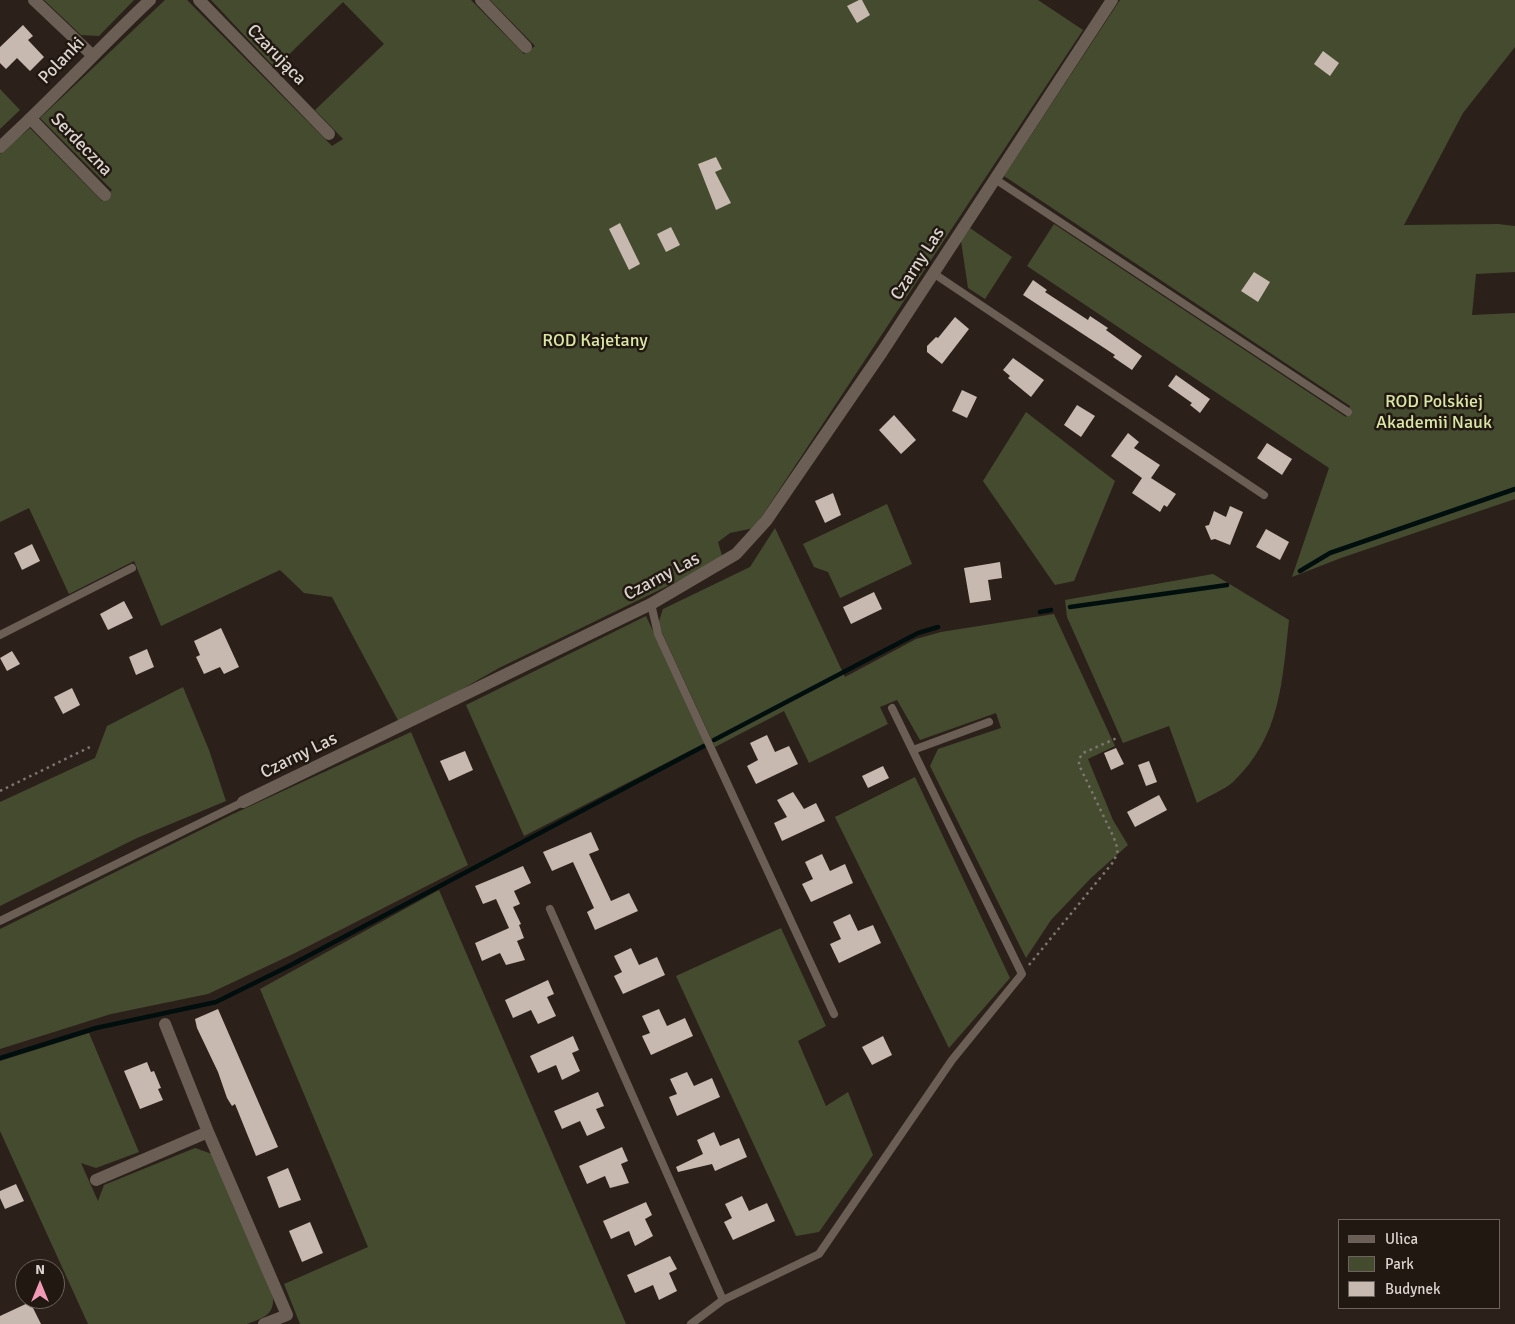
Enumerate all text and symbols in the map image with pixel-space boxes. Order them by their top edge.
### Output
street label: Czarująca [242,20,310,90]
street label: Polanki [34,33,90,89]
street label: Serdeczna [46,109,116,181]
street label: Czarny Las [886,223,950,305]
park label: ROD Kajetany [542,330,648,352]
park label: ROD Polskiej Akademii Nauk [1376,391,1492,434]
street label: Czarny Las [620,548,704,606]
street label: Czarny Las [257,728,341,784]
legend [1338,1219,1500,1309]
text: Ulica [1385,1230,1418,1248]
text: Park [1385,1255,1414,1273]
north arrow [15,1259,65,1309]
text: N [35,1261,45,1278]
text: Budynek [1385,1280,1440,1298]

